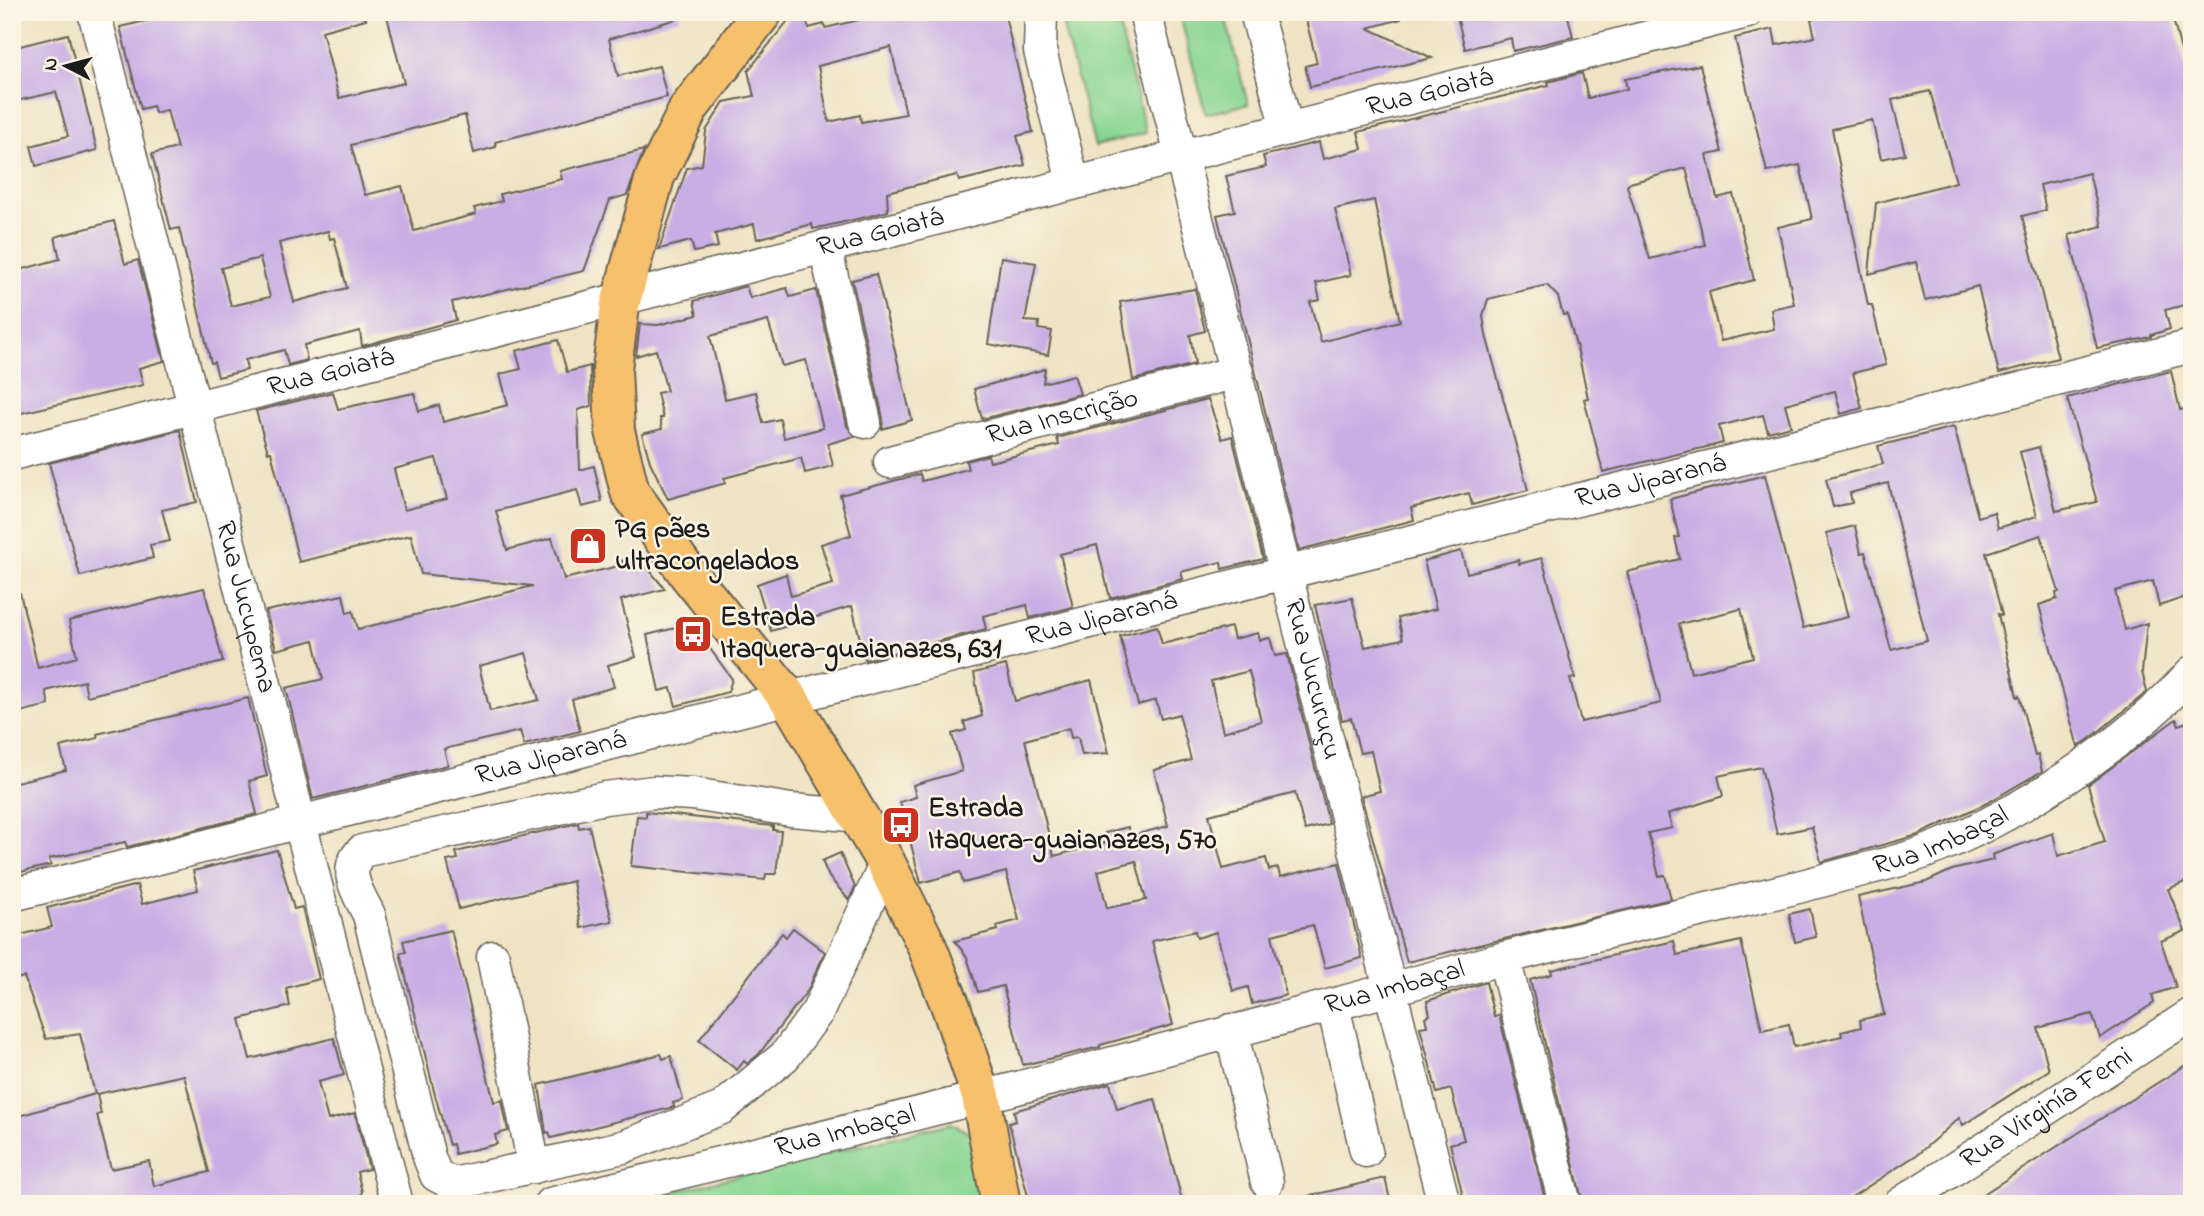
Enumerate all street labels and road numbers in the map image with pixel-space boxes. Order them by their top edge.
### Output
street label: Rua Goiatá [1362,57,1498,129]
street label: Rua Goiatá [812,197,948,269]
street label: Rua Goiatá [263,337,399,409]
street label: Rua Inscrição [982,378,1143,457]
street label: Rua Jiparaná [1571,443,1730,520]
street label: Rua Jucupema [204,517,287,698]
street label: Rua Jiparaná [1022,580,1181,658]
street label: Rua Jucuruçu [1272,595,1352,764]
street label: Rua Jiparaná [471,719,631,797]
street label: Rua Imbaçal [1869,796,2017,887]
street label: Rua Imbaçal [1320,949,1470,1027]
street label: Rua Virginía Ferni [1952,1037,2141,1180]
street label: Rua Imbaçal [770,1094,920,1169]

